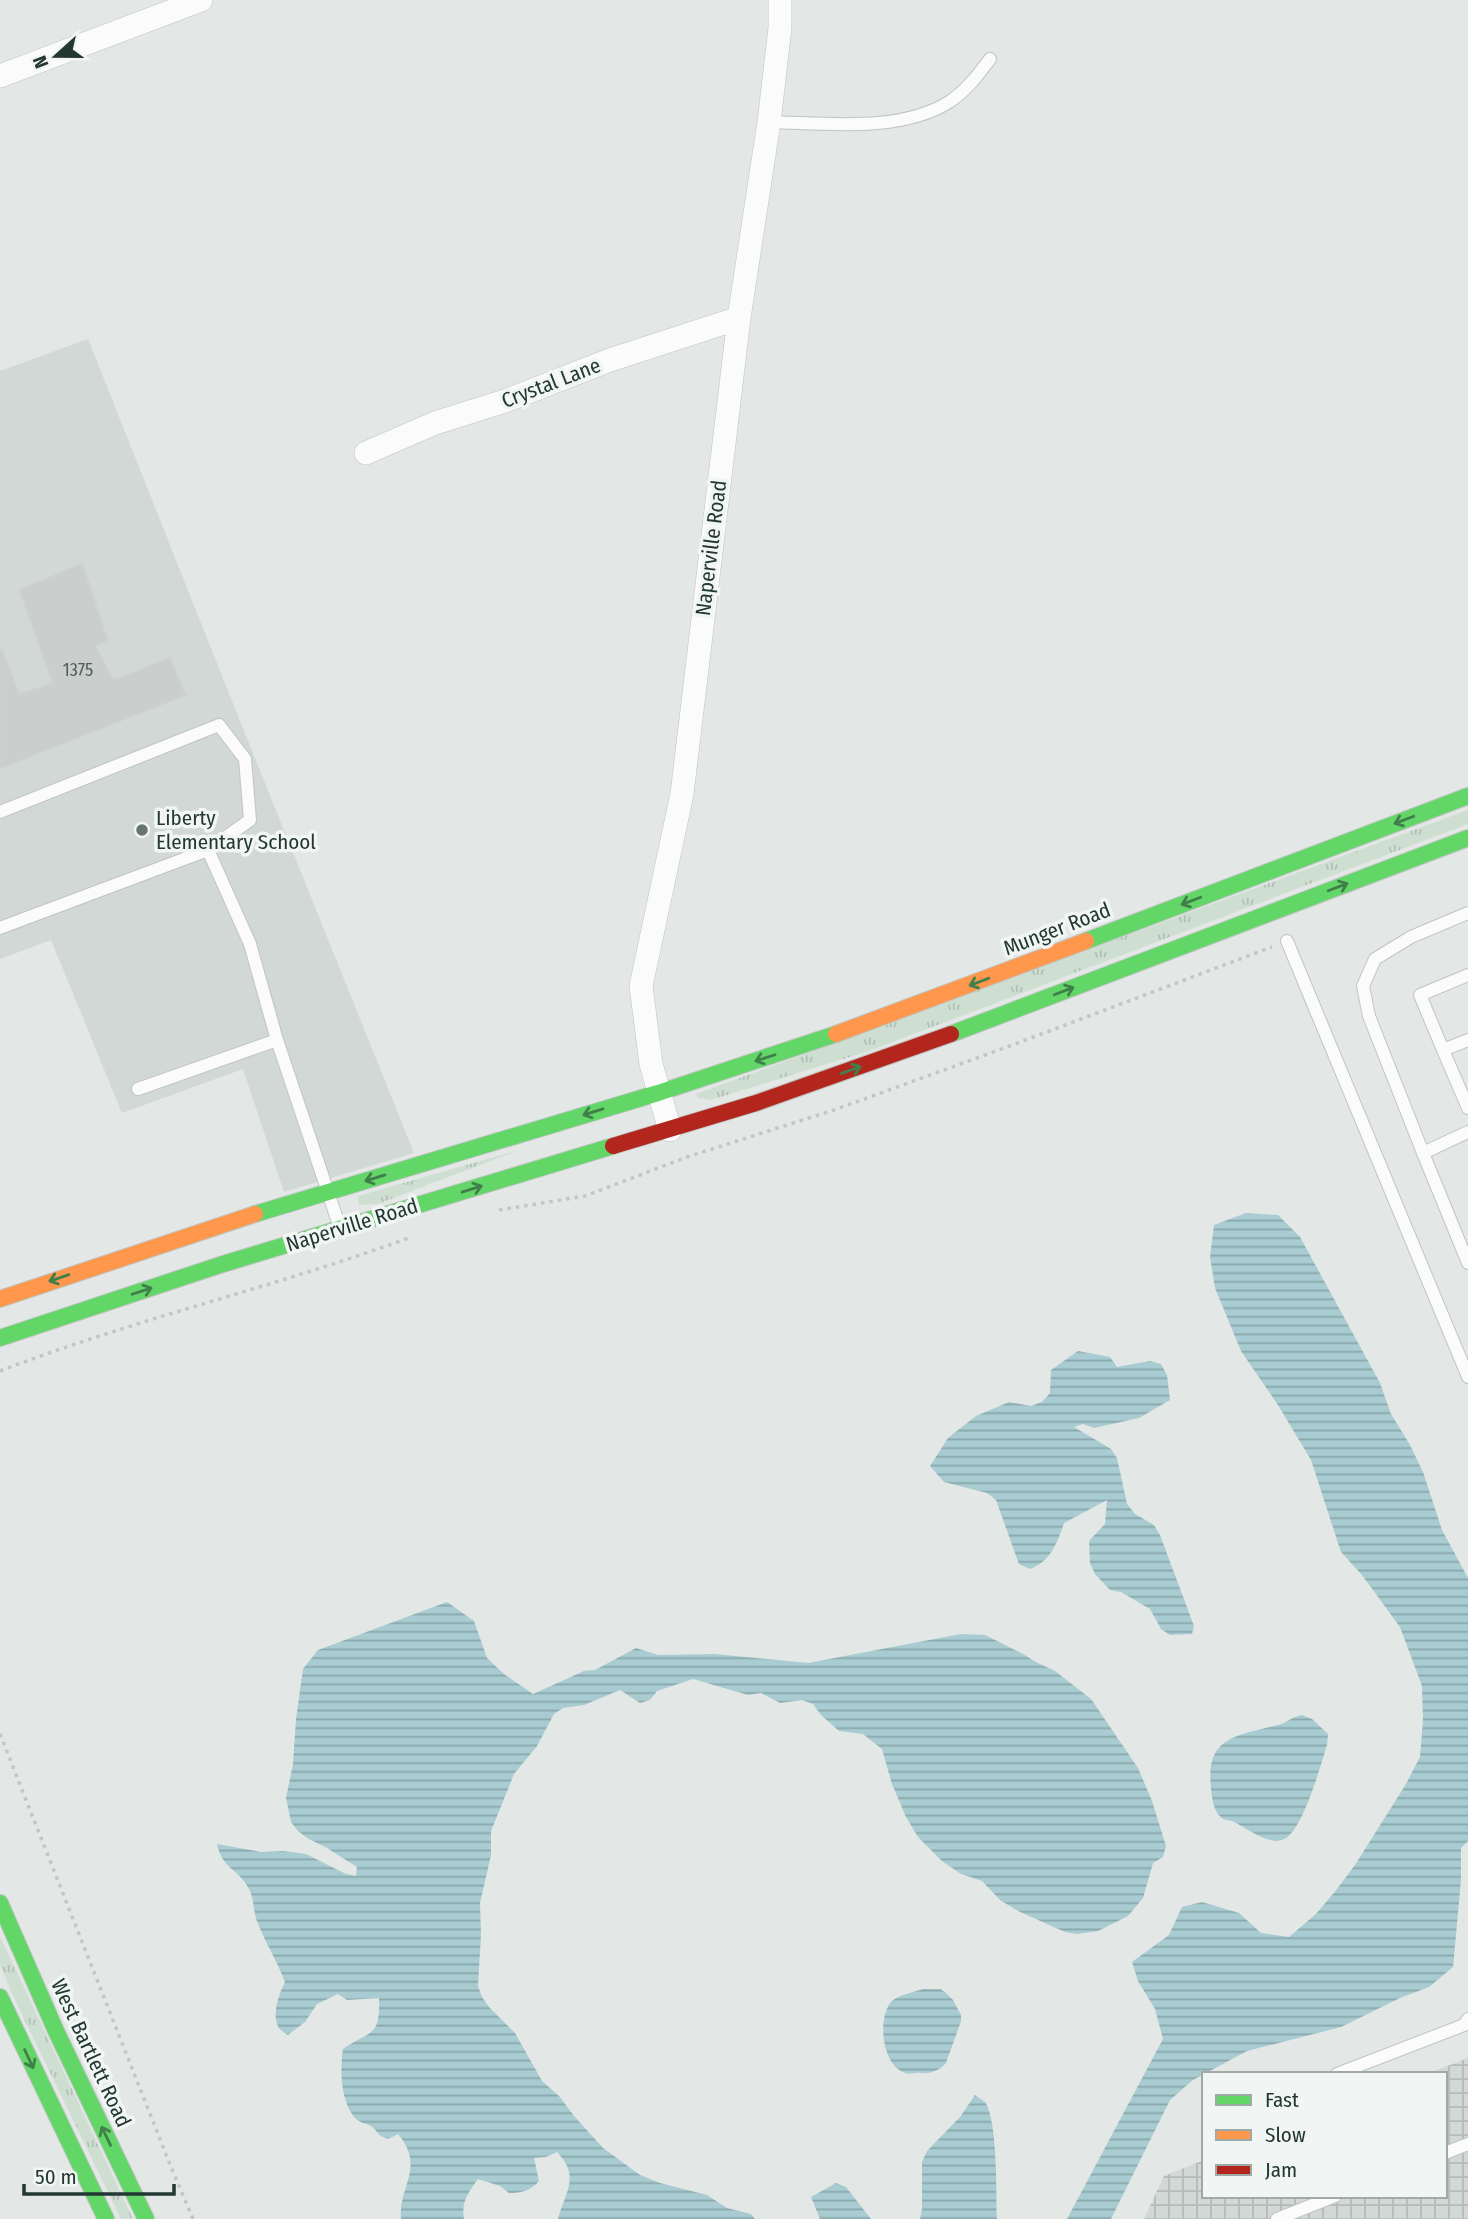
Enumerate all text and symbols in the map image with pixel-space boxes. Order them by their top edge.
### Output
north arrow [21,21,91,91]
text: N [28,52,53,71]
street label: Crystal Lane [498,352,604,414]
street label: Naperville Road [690,479,732,617]
house number: 1375 [63,659,93,681]
place label: Liberty Elementary School [156,805,316,855]
one-way arrow [1394,815,1416,828]
marker: Liberty Elementary School [134,822,150,838]
one-way arrow [1327,880,1349,892]
one-way arrow [1181,896,1203,908]
street label: Munger Road [1000,897,1114,961]
one-way arrow [968,977,990,989]
one-way arrow [1053,984,1075,996]
one-way arrow [754,1053,776,1065]
one-way arrow [839,1063,861,1075]
one-way arrow [582,1107,604,1120]
one-way arrow [364,1172,386,1185]
one-way arrow [461,1182,483,1195]
street label: Naperville Road [283,1193,421,1257]
one-way arrow [48,1272,70,1285]
one-way arrow [130,1283,152,1296]
street label: West Bartlett Road [45,1975,137,2131]
one-way arrow [23,2048,36,2069]
legend [1202,2072,1447,2198]
text: Fast [1265,2087,1299,2113]
text: Slow [1265,2122,1306,2148]
one-way arrow [99,2126,112,2147]
scale bar [24,2152,175,2196]
text: Jam [1265,2157,1297,2183]
text: 50 m [35,2164,77,2190]

